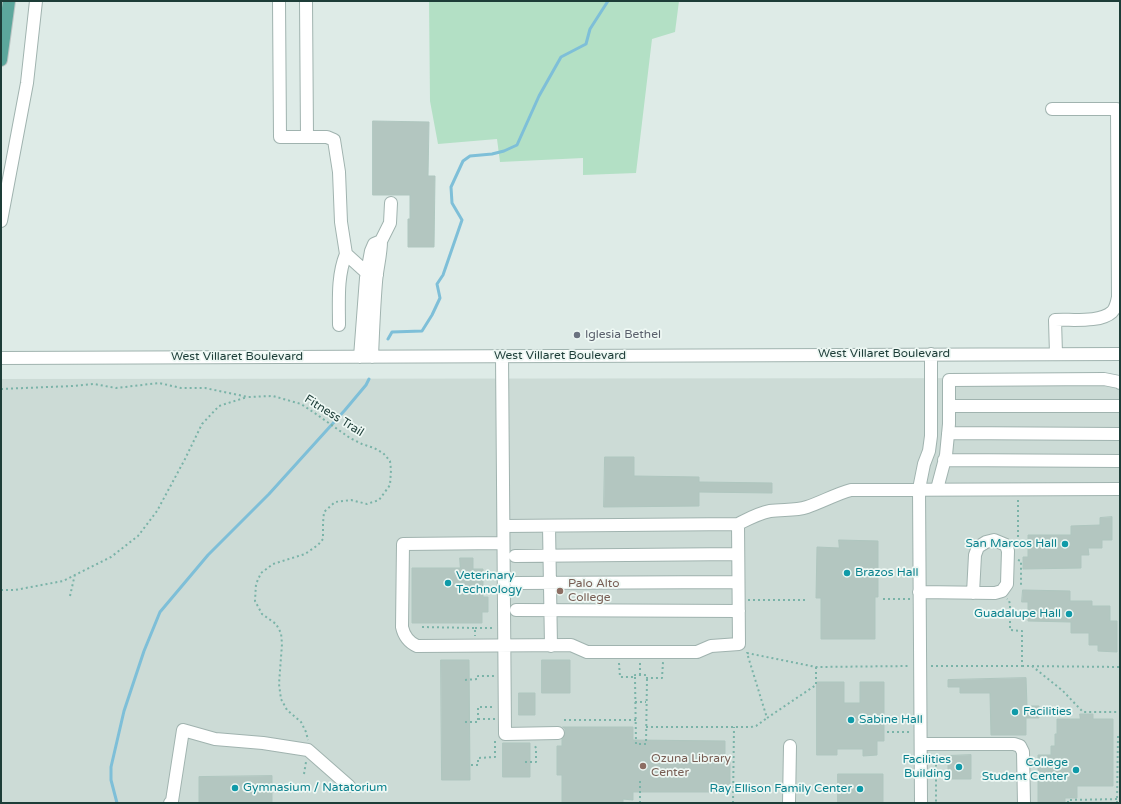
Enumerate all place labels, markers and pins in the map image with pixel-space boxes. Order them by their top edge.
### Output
place label: Iglesia Bethel [585,328,661,342]
marker: Iglesia Bethel [572,330,582,340]
place label: San Marcos Hall [965,537,1057,551]
marker: San Marcos Hall [1060,539,1070,549]
place label: Brazos Hall [855,566,919,580]
marker: Brazos Hall [842,568,852,578]
place label: Veterinary Technology [456,569,522,597]
place label: Palo Alto College [568,577,620,605]
marker: Veterinary Technology [443,578,453,588]
marker: Palo Alto College [555,586,565,596]
place label: Guadalupe Hall [974,607,1061,621]
marker: Guadalupe Hall [1064,609,1074,619]
place label: Facilities [1023,705,1072,719]
marker: Facilities [1010,707,1020,717]
place label: Sabine Hall [859,713,923,727]
marker: Sabine Hall [846,715,856,725]
place label: Ozuna Library Center [651,752,731,780]
place label: Facilities Building [902,753,951,781]
place label: College Student Center [982,756,1068,784]
marker: Ozuna Library Center [638,761,648,771]
marker: Facilities Building [954,762,964,772]
marker: College Student Center [1071,765,1081,775]
place label: Gymnasium / Natatorium [243,781,387,795]
place label: Ray Ellison Family Center [709,782,852,796]
marker: Gymnasium / Natatorium [230,783,240,793]
marker: Ray Ellison Family Center [855,784,865,794]

